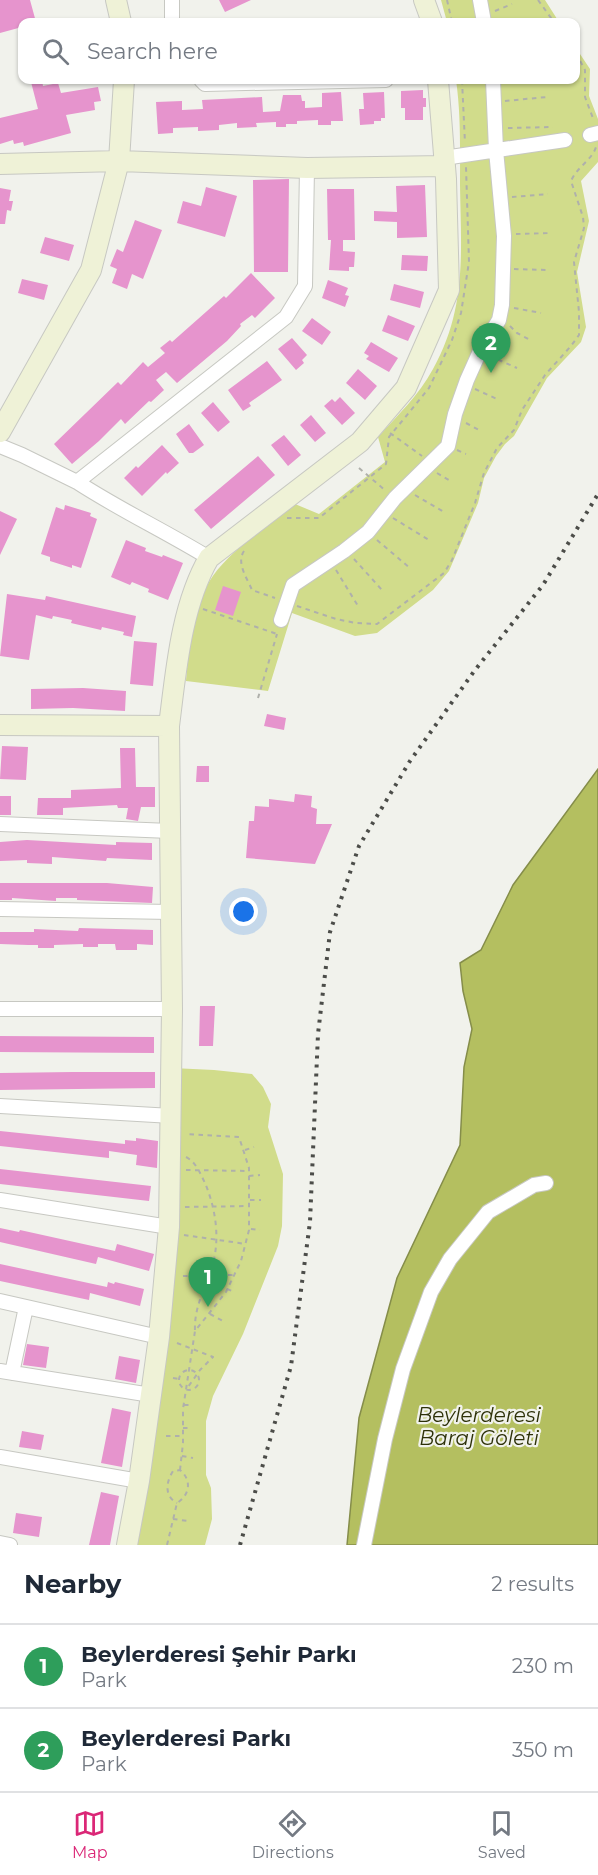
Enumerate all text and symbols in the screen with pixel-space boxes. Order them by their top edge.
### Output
search box [18,18,580,84]
icon: search [39,35,72,68]
text: Search here [87,38,218,65]
pin: 2 [472,324,510,373]
your location [229,897,258,926]
pin: 1 [188,1258,228,1307]
water label: Beylerderesi Baraj Göleti [417,1403,541,1450]
text: Nearby [24,1568,121,1600]
text: 2 results [491,1572,574,1596]
text: Beylerderesi Şehir Parkı [81,1641,357,1668]
text: 1 [40,1654,47,1678]
text: 230 m [512,1654,574,1678]
text: Park [81,1668,127,1692]
text: Beylerderesi Parkı [81,1725,291,1752]
text: 2 [38,1738,49,1762]
text: 350 m [512,1738,574,1762]
text: Park [81,1752,127,1776]
tab: Map [72,1807,108,1862]
tab: Directions [252,1807,334,1862]
tab: Saved [478,1807,526,1862]

